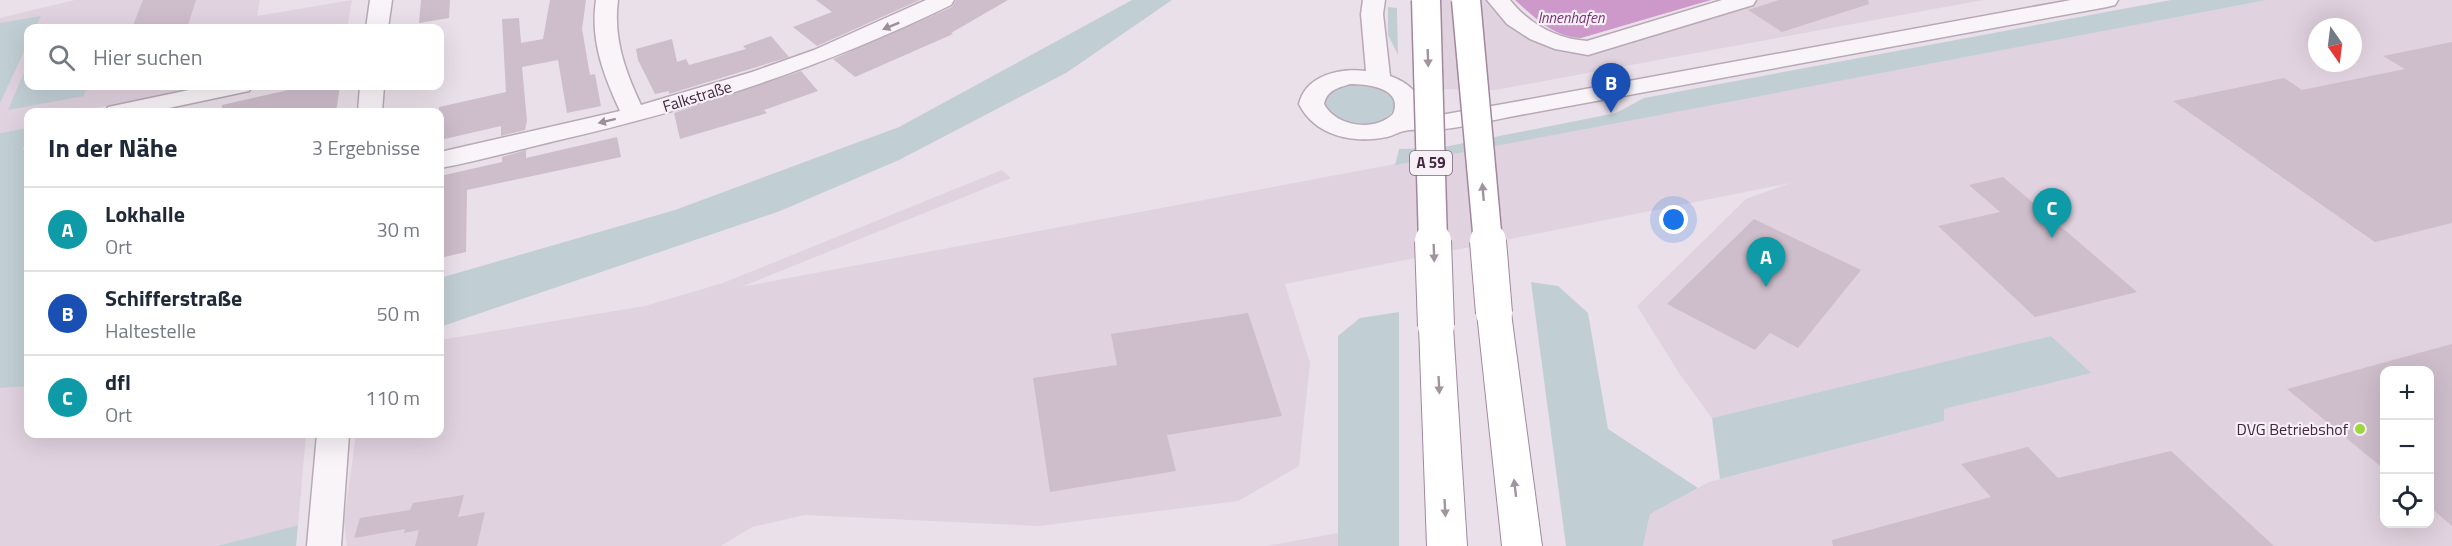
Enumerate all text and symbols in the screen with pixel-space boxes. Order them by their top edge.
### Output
water label: Innenhafen [1538,6,1605,29]
north arrow [2308,18,2362,72]
one-way arrow [882,22,900,31]
search box [24,24,444,90]
text: Hier suchen [93,40,202,74]
icon: search [45,41,78,74]
one-way arrow [1423,49,1432,68]
pin: B [1592,63,1630,113]
street label: Falkstraße [659,74,735,118]
one-way arrow [598,117,616,127]
text: In der Nähe [48,128,177,167]
text: 3 Ergebnisse [312,132,420,163]
road number: A 59 [1410,151,1452,175]
one-way arrow [1478,183,1488,202]
pin: C [2032,188,2072,238]
text: Lokhalle [105,197,185,231]
your location [1659,205,1688,234]
text: A [61,214,74,245]
text: 30 m [376,214,420,245]
text: Ort [105,231,132,262]
pin: A [1746,238,1786,287]
one-way arrow [1429,244,1439,263]
text: Schifferstraße [105,281,242,315]
text: B [61,298,74,329]
text: 50 m [376,298,420,329]
text: Haltestelle [105,315,196,346]
text: dfl [105,365,131,399]
map controls [2380,366,2434,528]
button: + [2380,366,2434,420]
one-way arrow [1435,375,1444,394]
text: C [62,382,73,413]
text: 110 m [365,382,420,413]
text: Ort [105,399,132,430]
place label: DVG Betriebshof [2237,417,2349,441]
button: − [2380,420,2434,474]
marker: DVG Betriebshof [2353,422,2367,436]
button: locate [2380,474,2434,528]
one-way arrow [1510,478,1520,497]
one-way arrow [1441,499,1450,518]

